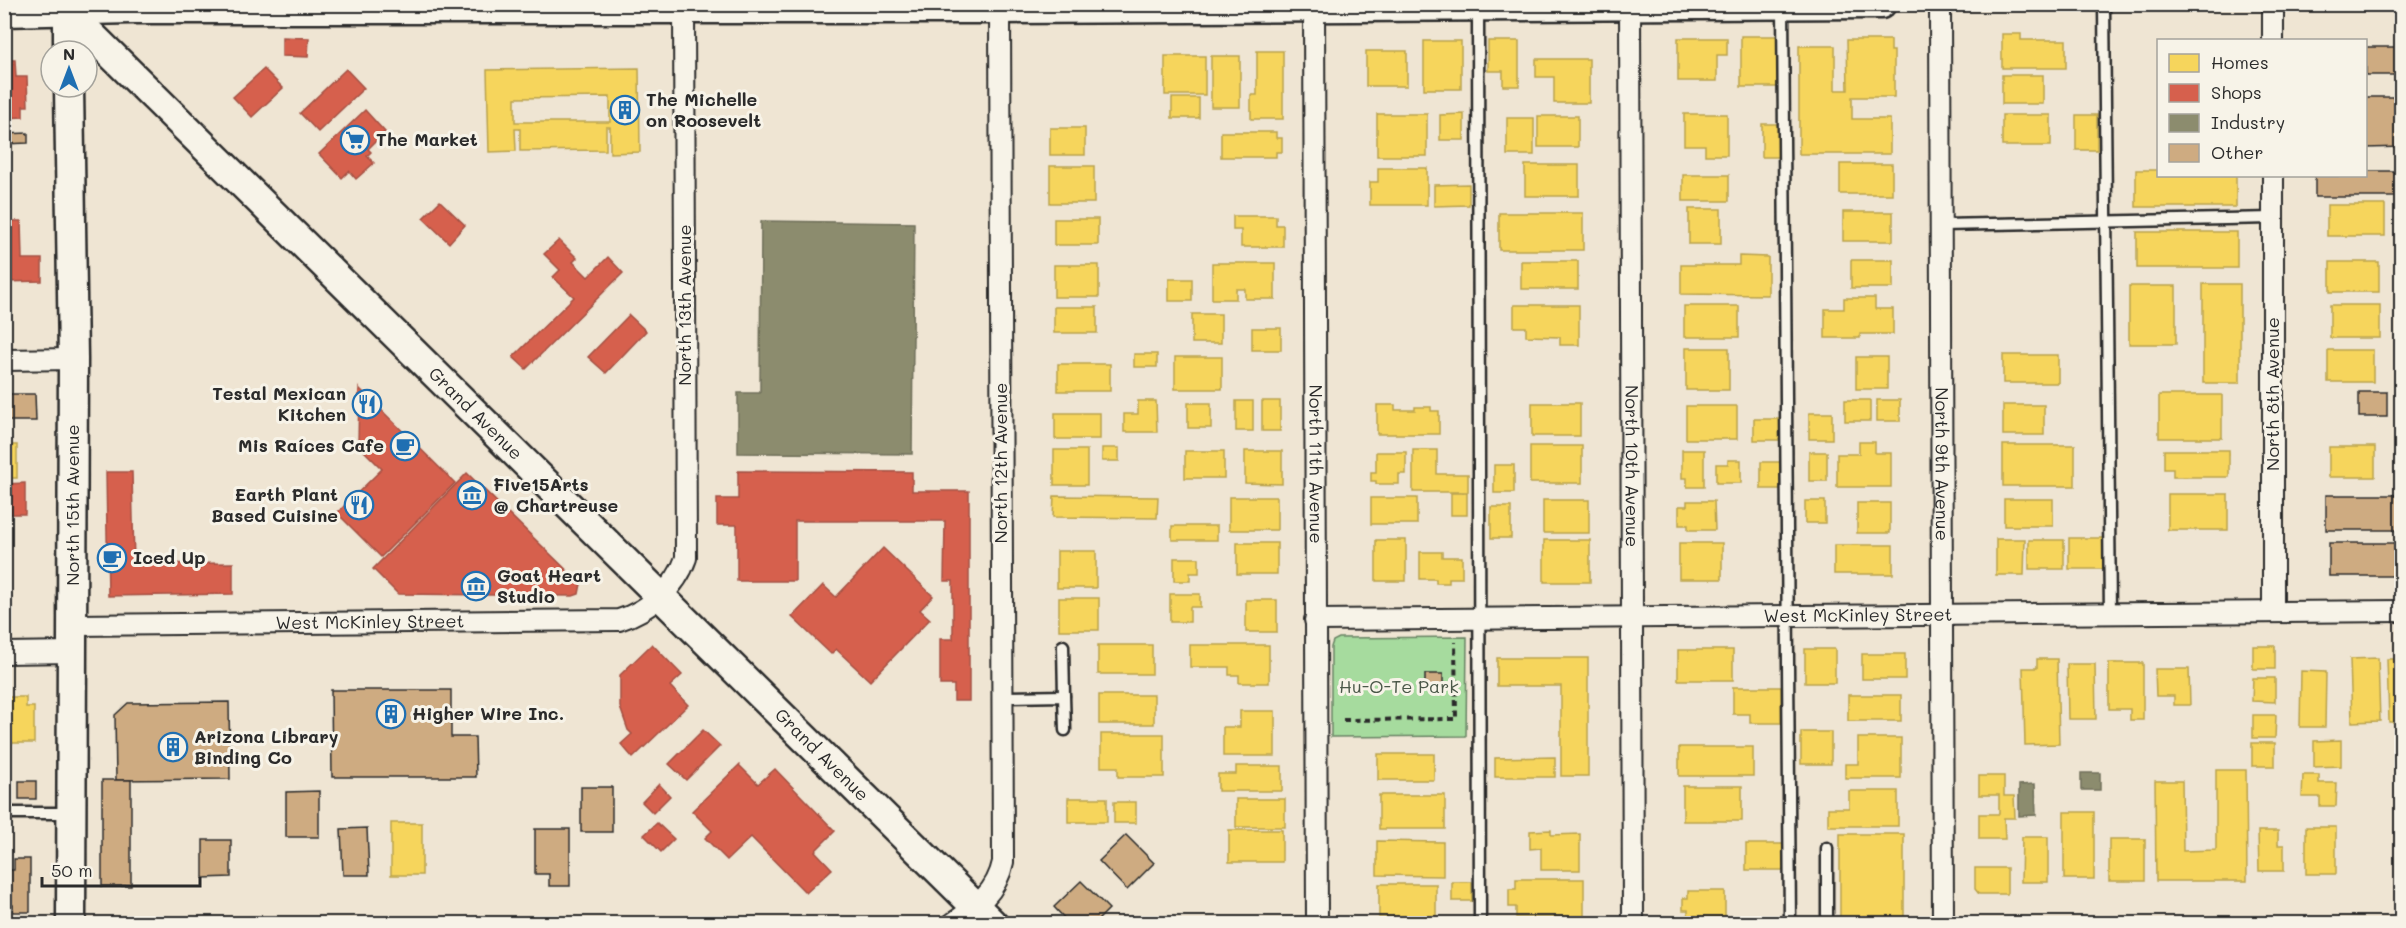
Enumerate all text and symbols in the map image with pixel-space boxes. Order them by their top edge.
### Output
north arrow [39,39,99,99]
legend [2157,39,2367,177]
text: N [63,43,75,64]
text: Homes [2211,50,2269,74]
text: Shops [2211,80,2262,104]
place label: The Michelle on Roosevelt [646,87,761,132]
building icon: The Michelle on Roosevelt [609,94,641,126]
text: Industry [2211,110,2285,134]
supermarket icon: The Market [339,124,371,156]
place label: The Market [376,127,478,151]
text: Other [2211,140,2264,164]
street label: North 13th Avenue [672,224,696,386]
street label: North 8th Avenue [2260,317,2284,471]
street label: Grand Avenue [424,361,528,465]
place label: Testal Mexican Kitchen [212,381,346,426]
street label: North 12th Avenue [988,382,1012,544]
street label: North 11th Avenue [1304,384,1329,544]
street label: North 10th Avenue [1620,385,1645,547]
street label: North 9th Avenue [1930,387,1955,541]
restaurant icon: Testal Mexican Kitchen [351,388,383,420]
street label: North 15th Avenue [60,424,84,586]
cafe icon: Mis Raíces Cafe [389,430,421,462]
place label: Mis Raíces Cafe [238,433,384,457]
place label: Five15Arts @ Chartreuse [493,472,618,517]
museum icon: Five15Arts @ Chartreuse [456,479,488,511]
place label: Earth Plant Based Cuisine [211,482,338,527]
restaurant icon: Earth Plant Based Cuisine [343,489,375,521]
cafe icon: Iced Up [96,542,128,574]
place label: Iced Up [133,545,206,569]
place label: Goat Heart Studio [497,563,601,608]
museum icon: Goat Heart Studio [460,570,492,602]
street label: West McKinley Street [1763,602,1953,627]
street label: West McKinley Street [275,608,465,634]
park label: Hu-O-Te Park [1339,674,1459,698]
building icon: Higher Wire Inc. [375,698,407,730]
place label: Higher Wire Inc. [412,701,564,725]
street label: Grand Avenue [770,702,874,806]
place label: Arizona Library Binding Co [194,724,339,769]
building icon: Arizona Library Binding Co [157,731,189,763]
scale bar [42,850,200,888]
text: 50 m [51,858,93,882]

